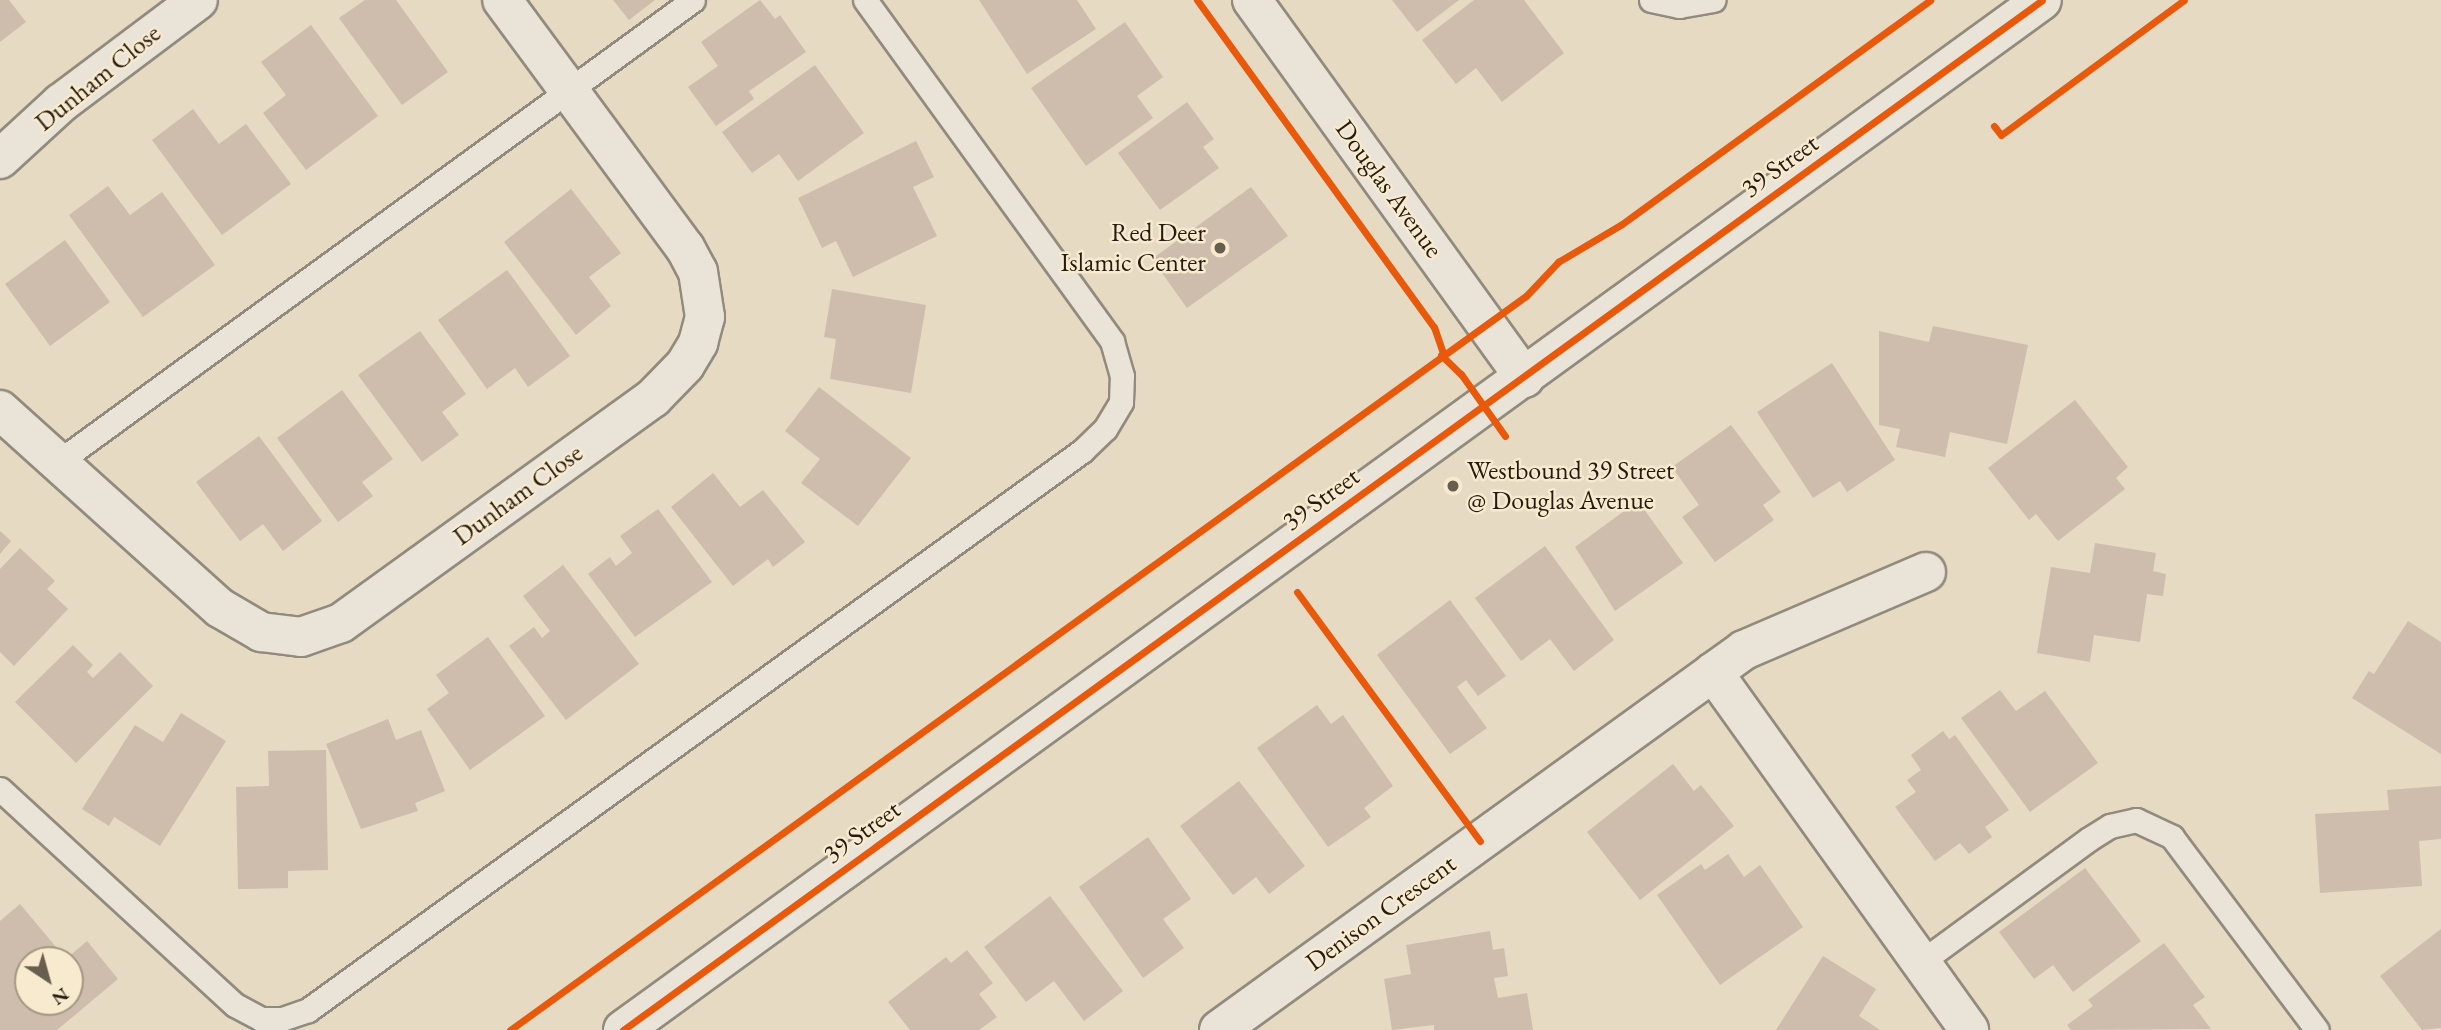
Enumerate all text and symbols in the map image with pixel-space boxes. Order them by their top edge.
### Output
street label: Dunham Close [29,18,167,138]
street label: Douglas Avenue [1329,114,1449,264]
street label: 39 Street [1736,128,1824,204]
place label: Red Deer Islamic Center [1060,217,1206,278]
marker: Red Deer Islamic Center [1212,240,1228,256]
street label: Dunham Close [447,438,589,552]
place label: Westbound 39 Street @ Douglas Avenue [1467,455,1674,516]
street label: 39 Street [1277,461,1365,537]
marker: Westbound 39 Street @ Douglas Avenue [1445,478,1461,494]
street label: 39 Street [818,794,906,870]
street label: Denison Crescent [1300,848,1462,978]
north arrow [14,946,84,1016]
text: N [47,982,74,1011]

